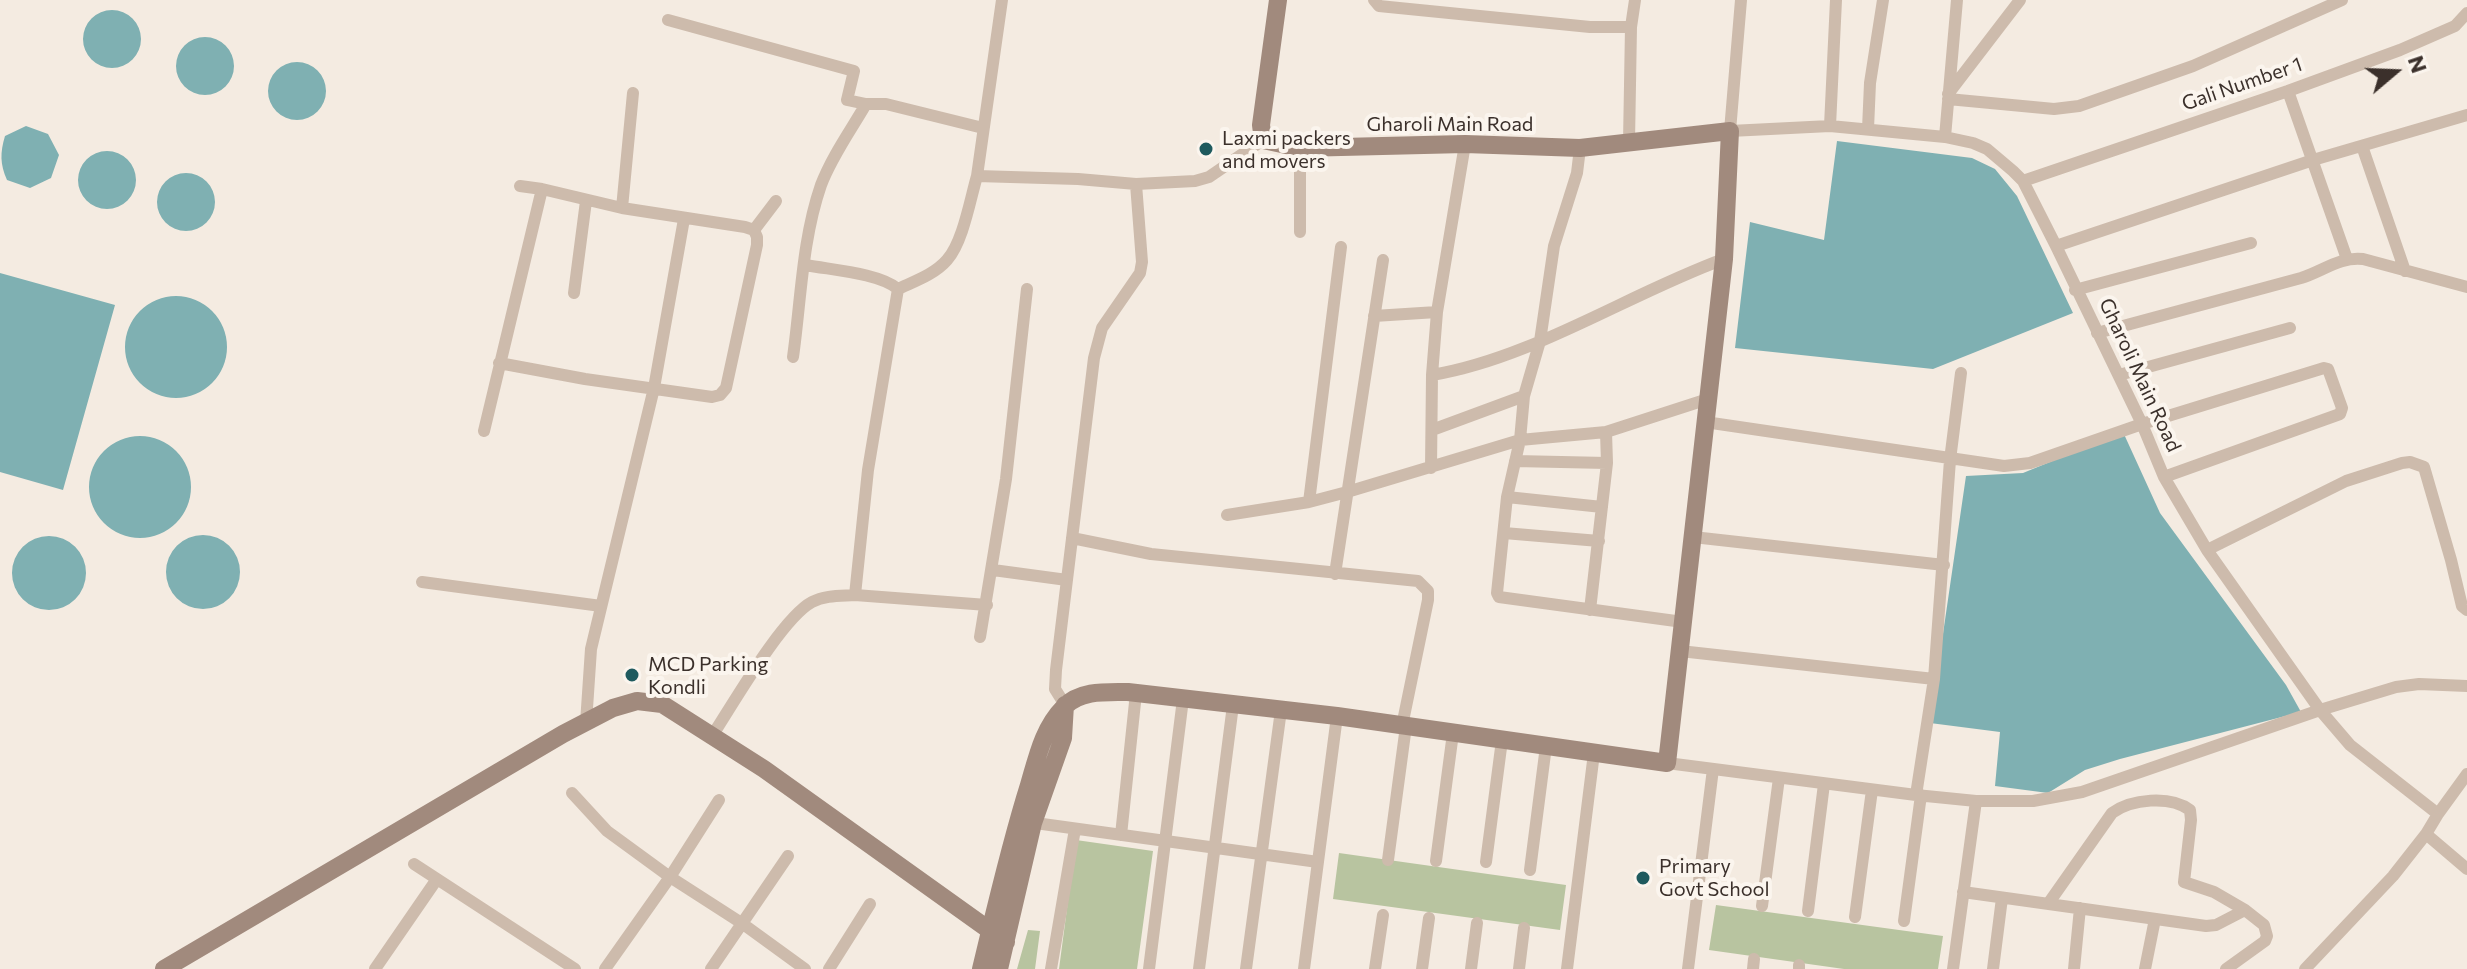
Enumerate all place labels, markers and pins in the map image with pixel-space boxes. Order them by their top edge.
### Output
place label: Laxmi packers and movers [1222,126,1351,173]
marker: Laxmi packers and movers [1197,140,1215,158]
place label: MCD Parking Kondli [648,652,768,699]
marker: MCD Parking Kondli [623,666,641,684]
place label: Primary Govt School [1659,854,1770,901]
marker: Primary Govt School [1634,869,1652,887]

